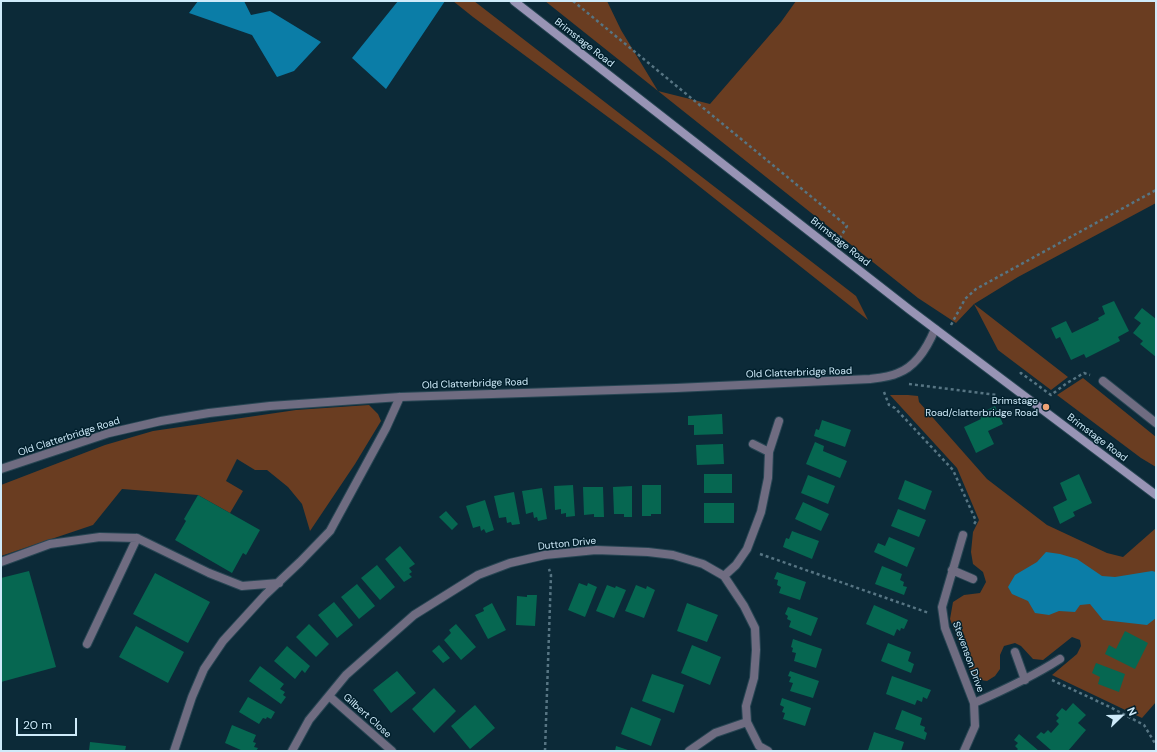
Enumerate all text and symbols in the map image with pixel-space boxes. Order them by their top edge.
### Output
street label: Brimstage Road [552,16,616,70]
street label: Brimstage Road [808,215,872,269]
street label: Old Clatterbridge Road [746,365,852,381]
street label: Old Clatterbridge Road [422,376,528,392]
place label: Brimstage Road/clatterbridge Road [925,395,1038,418]
marker: Brimstage Road/clatterbridge Road [1041,402,1051,412]
street label: Brimstage Road [1065,411,1129,465]
street label: Old Clatterbridge Road [17,415,121,459]
street label: Dutton Drive [537,535,597,553]
street label: Stevenson Drive [950,620,986,694]
street label: Gilbert Close [341,691,393,741]
north arrow [1101,696,1141,736]
text: N [1124,705,1140,718]
scale bar [18,710,79,736]
text: 20 m [23,717,52,733]

